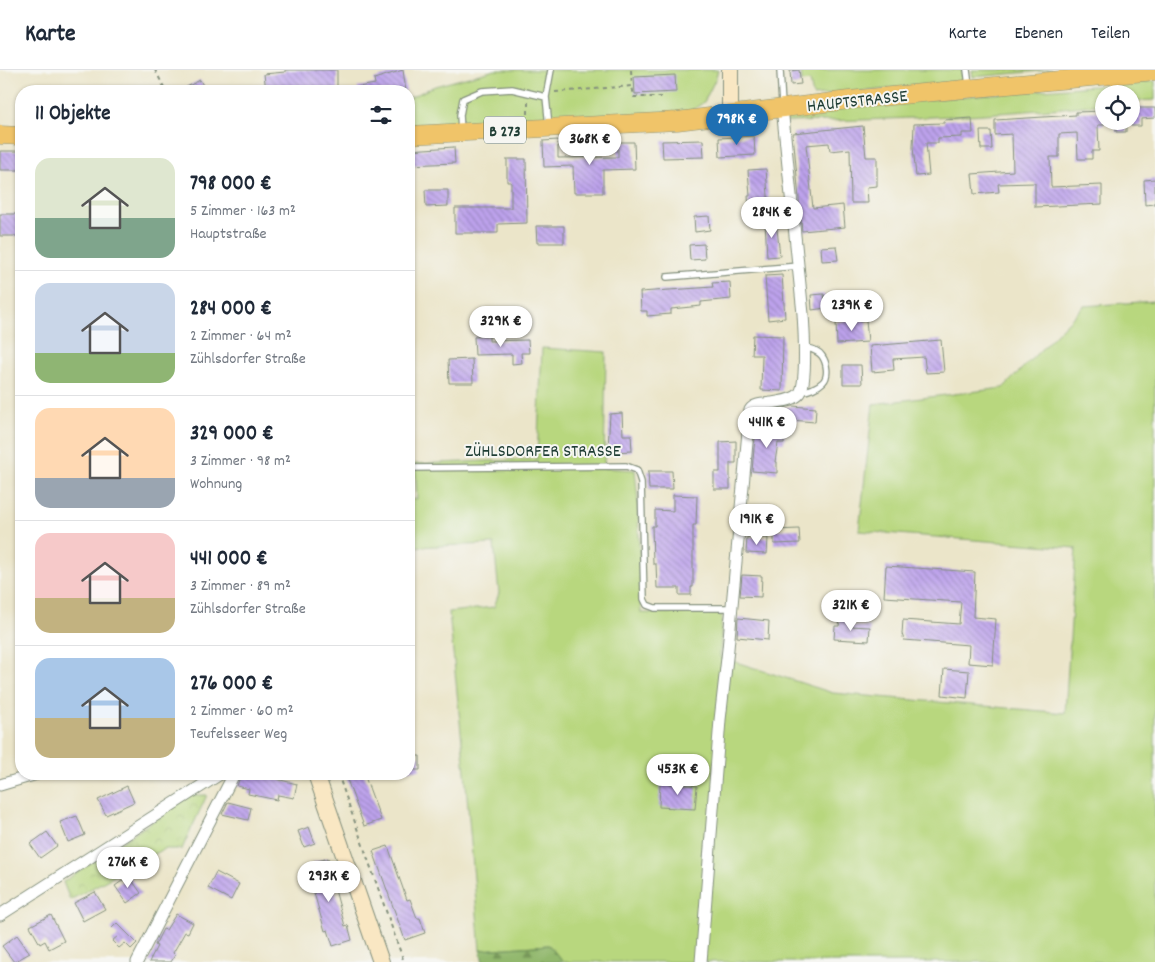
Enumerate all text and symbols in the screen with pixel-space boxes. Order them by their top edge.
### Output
text: Karte [25,18,76,52]
text: Karte [949,22,987,47]
text: Ebenen [1015,22,1063,47]
text: Teilen [1091,22,1130,47]
street label: HAUPTSTRASSE [806,85,909,120]
map controls [1095,85,1140,130]
button: locate [1095,85,1140,130]
text: 11 Objekte [35,100,111,130]
icon: filters [367,101,395,129]
pin: 798K € [696,104,778,146]
text: 798K € [717,108,757,131]
road number: B 273 [484,116,526,144]
pin: 368K € [549,124,631,166]
text: 368K € [569,128,611,151]
text: 798 000 € [190,170,272,200]
icon: home [75,178,135,238]
pin: 284K € [731,196,813,239]
text: 5 Zimmer · 163 m² [190,200,296,223]
text: 284K € [752,201,792,224]
text: Hauptstraße [190,223,267,246]
pin: 239K € [811,290,893,332]
text: 239K € [831,294,873,317]
text: 284 000 € [190,295,272,325]
icon: home [75,303,135,363]
pin: 329K € [460,306,542,348]
text: 329K € [480,310,522,333]
text: 2 Zimmer · 64 m² [190,325,292,348]
text: Zühlsdorfer Straße [190,348,306,371]
pin: 441K € [726,406,808,449]
text: 441K € [749,411,785,434]
text: 329 000 € [190,420,274,450]
icon: home [75,428,135,488]
street label: ZÜHLSDORFER STRASSE [465,440,621,465]
text: 3 Zimmer · 98 m² [190,450,291,473]
text: Wohnung [190,473,242,496]
pin: 191K € [716,504,798,546]
text: 191K € [740,508,774,531]
text: 441 000 € [190,545,268,575]
icon: home [75,553,135,613]
text: 3 Zimmer · 89 m² [190,575,291,598]
pin: 321K € [810,590,892,632]
text: 321K € [832,594,870,617]
text: Zühlsdorfer Straße [190,598,306,621]
text: 276 000 € [190,670,273,700]
icon: home [75,678,135,738]
text: 2 Zimmer · 60 m² [190,700,294,723]
text: Teufelsseer Weg [190,723,287,746]
pin: 453K € [637,754,719,796]
text: 453K € [657,758,699,781]
pin: 276K € [87,846,169,889]
text: 276K € [108,851,148,874]
pin: 293K € [288,860,370,903]
text: 293K € [308,865,350,888]

